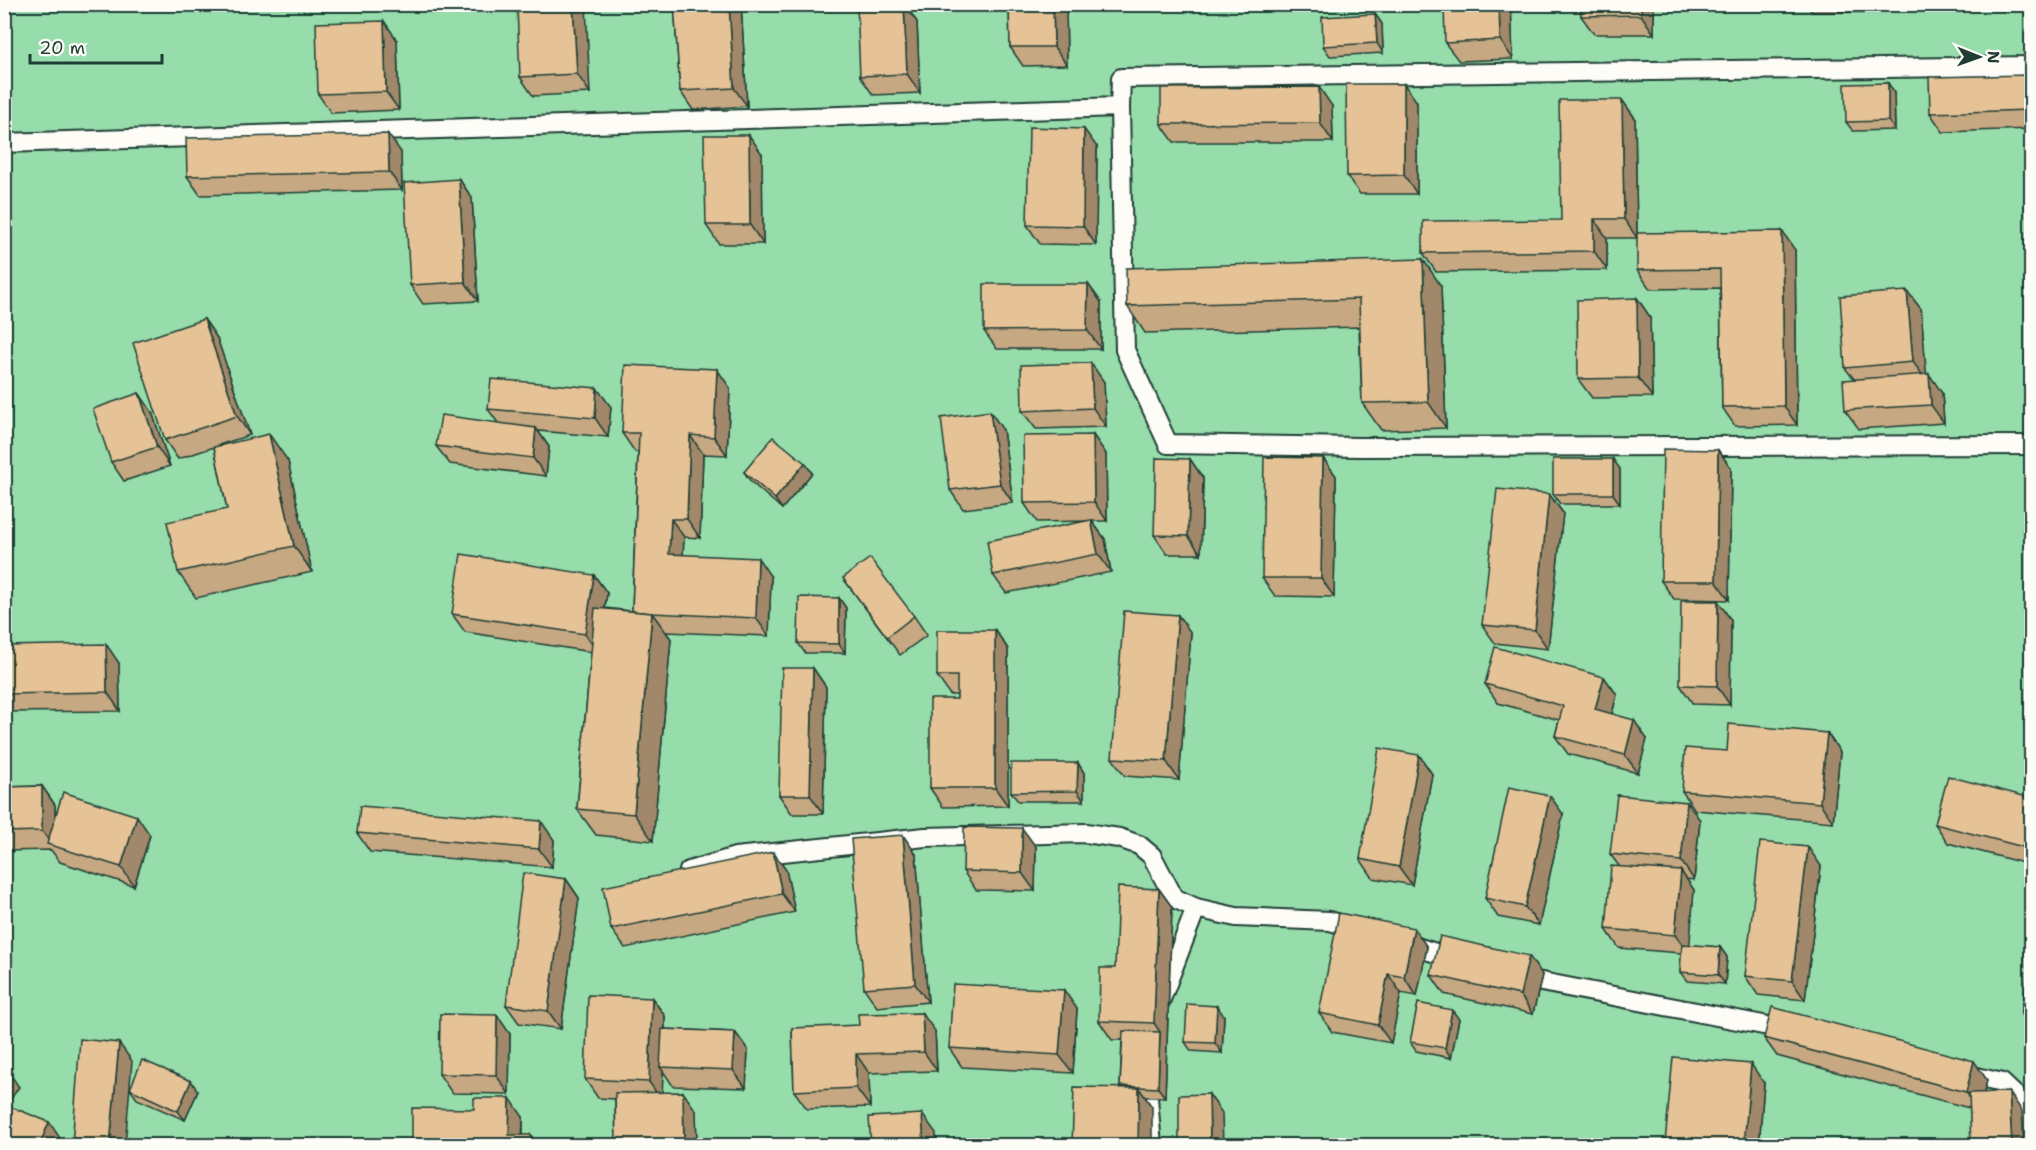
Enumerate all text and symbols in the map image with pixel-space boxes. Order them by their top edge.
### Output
scale bar [30,27,162,65]
north arrow [1949,27,2009,87]
text: 20 m [39,36,85,60]
text: N [1983,51,2004,64]

